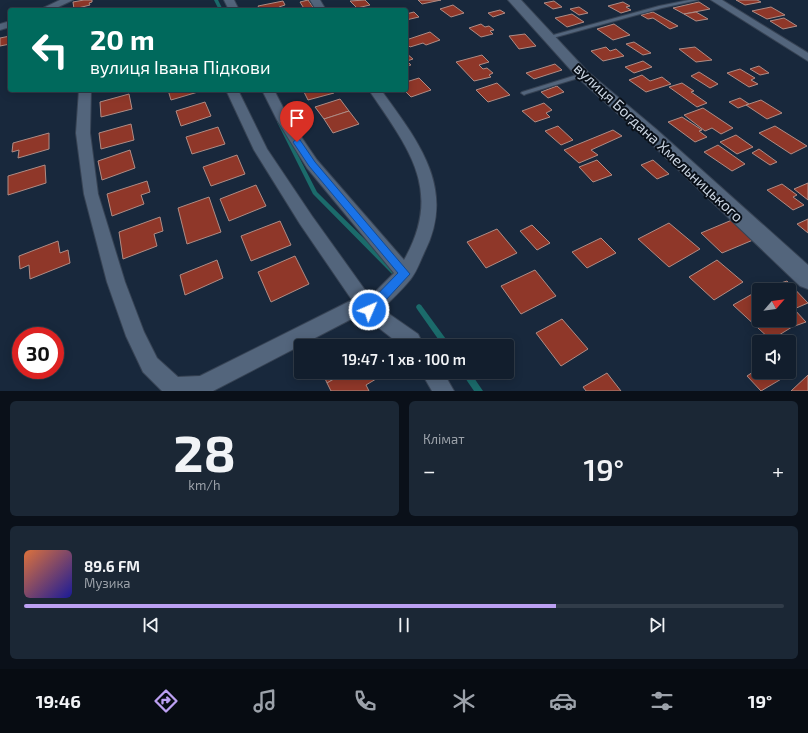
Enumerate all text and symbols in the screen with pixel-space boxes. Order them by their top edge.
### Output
text: 20 m [90,22,155,56]
icon: left [24,24,76,76]
text: вулиця Івана Підкови [90,56,271,78]
street label: вулиця Богдана Хмельницького [570,59,747,226]
pin [280,101,314,142]
icon: arrive [286,107,308,129]
north arrow [752,283,796,327]
map controls [752,283,796,379]
position arrow [348,289,390,331]
speed limit sign: 30 [12,327,64,379]
button: sound [752,335,796,379]
text: 19:47 · 1 хв · 100 m [342,350,466,368]
text: 28 [173,420,236,482]
text: Клімат [423,431,465,447]
text: 19° [584,451,624,487]
text: − [423,457,436,483]
text: + [772,457,784,483]
text: km/h [188,477,221,493]
text: 89.6 FM [84,557,140,575]
text: Музика [84,575,131,591]
icon: previous [140,614,162,636]
icon: pause [393,614,415,636]
icon: next [646,614,668,636]
icon: directions [152,687,180,715]
icon: music [251,687,279,715]
icon: phone [351,687,379,715]
icon: climate [450,687,478,715]
icon: car [549,687,577,715]
icon: filters [648,687,676,715]
text: 19:46 [36,690,81,712]
text: 19° [748,690,772,712]

